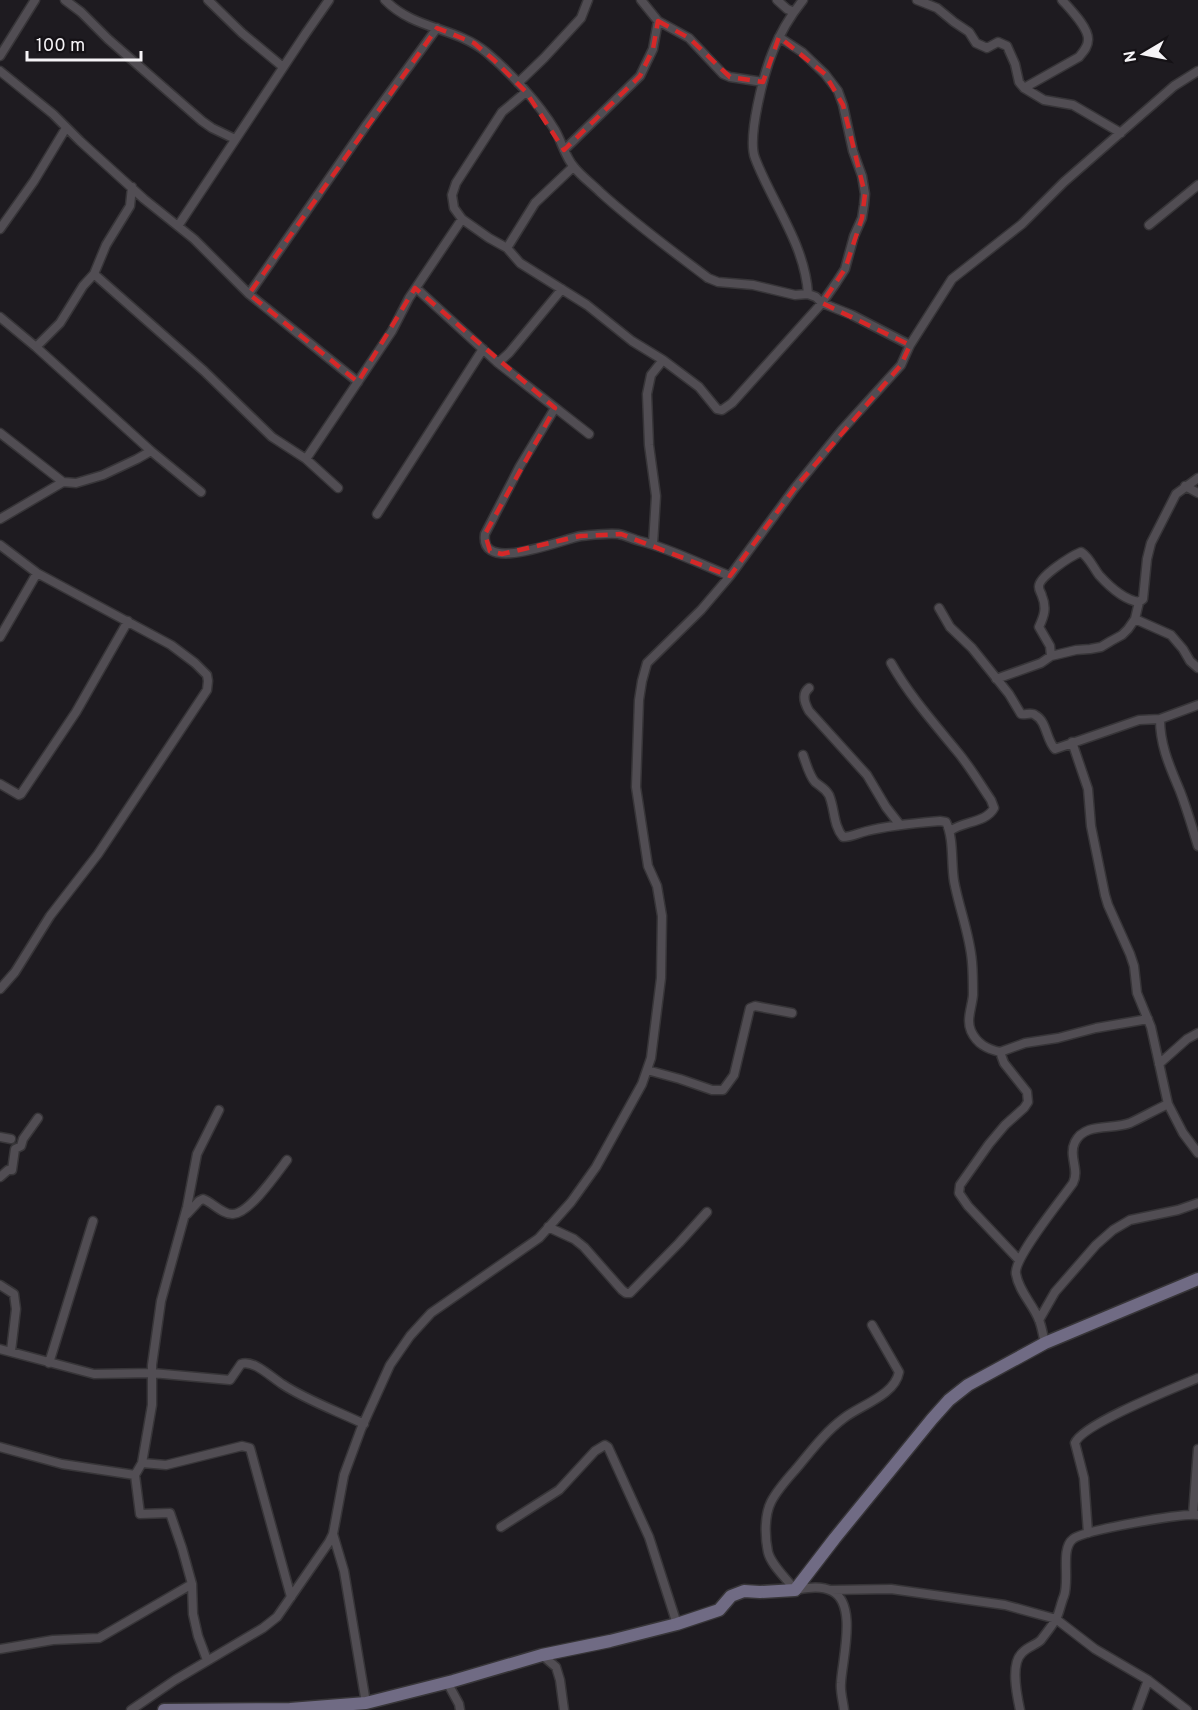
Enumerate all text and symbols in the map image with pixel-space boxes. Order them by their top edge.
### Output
scale bar [27,24,141,62]
north arrow [1114,24,1174,84]
text: 100 m [36,35,85,58]
text: N [1120,49,1142,64]

